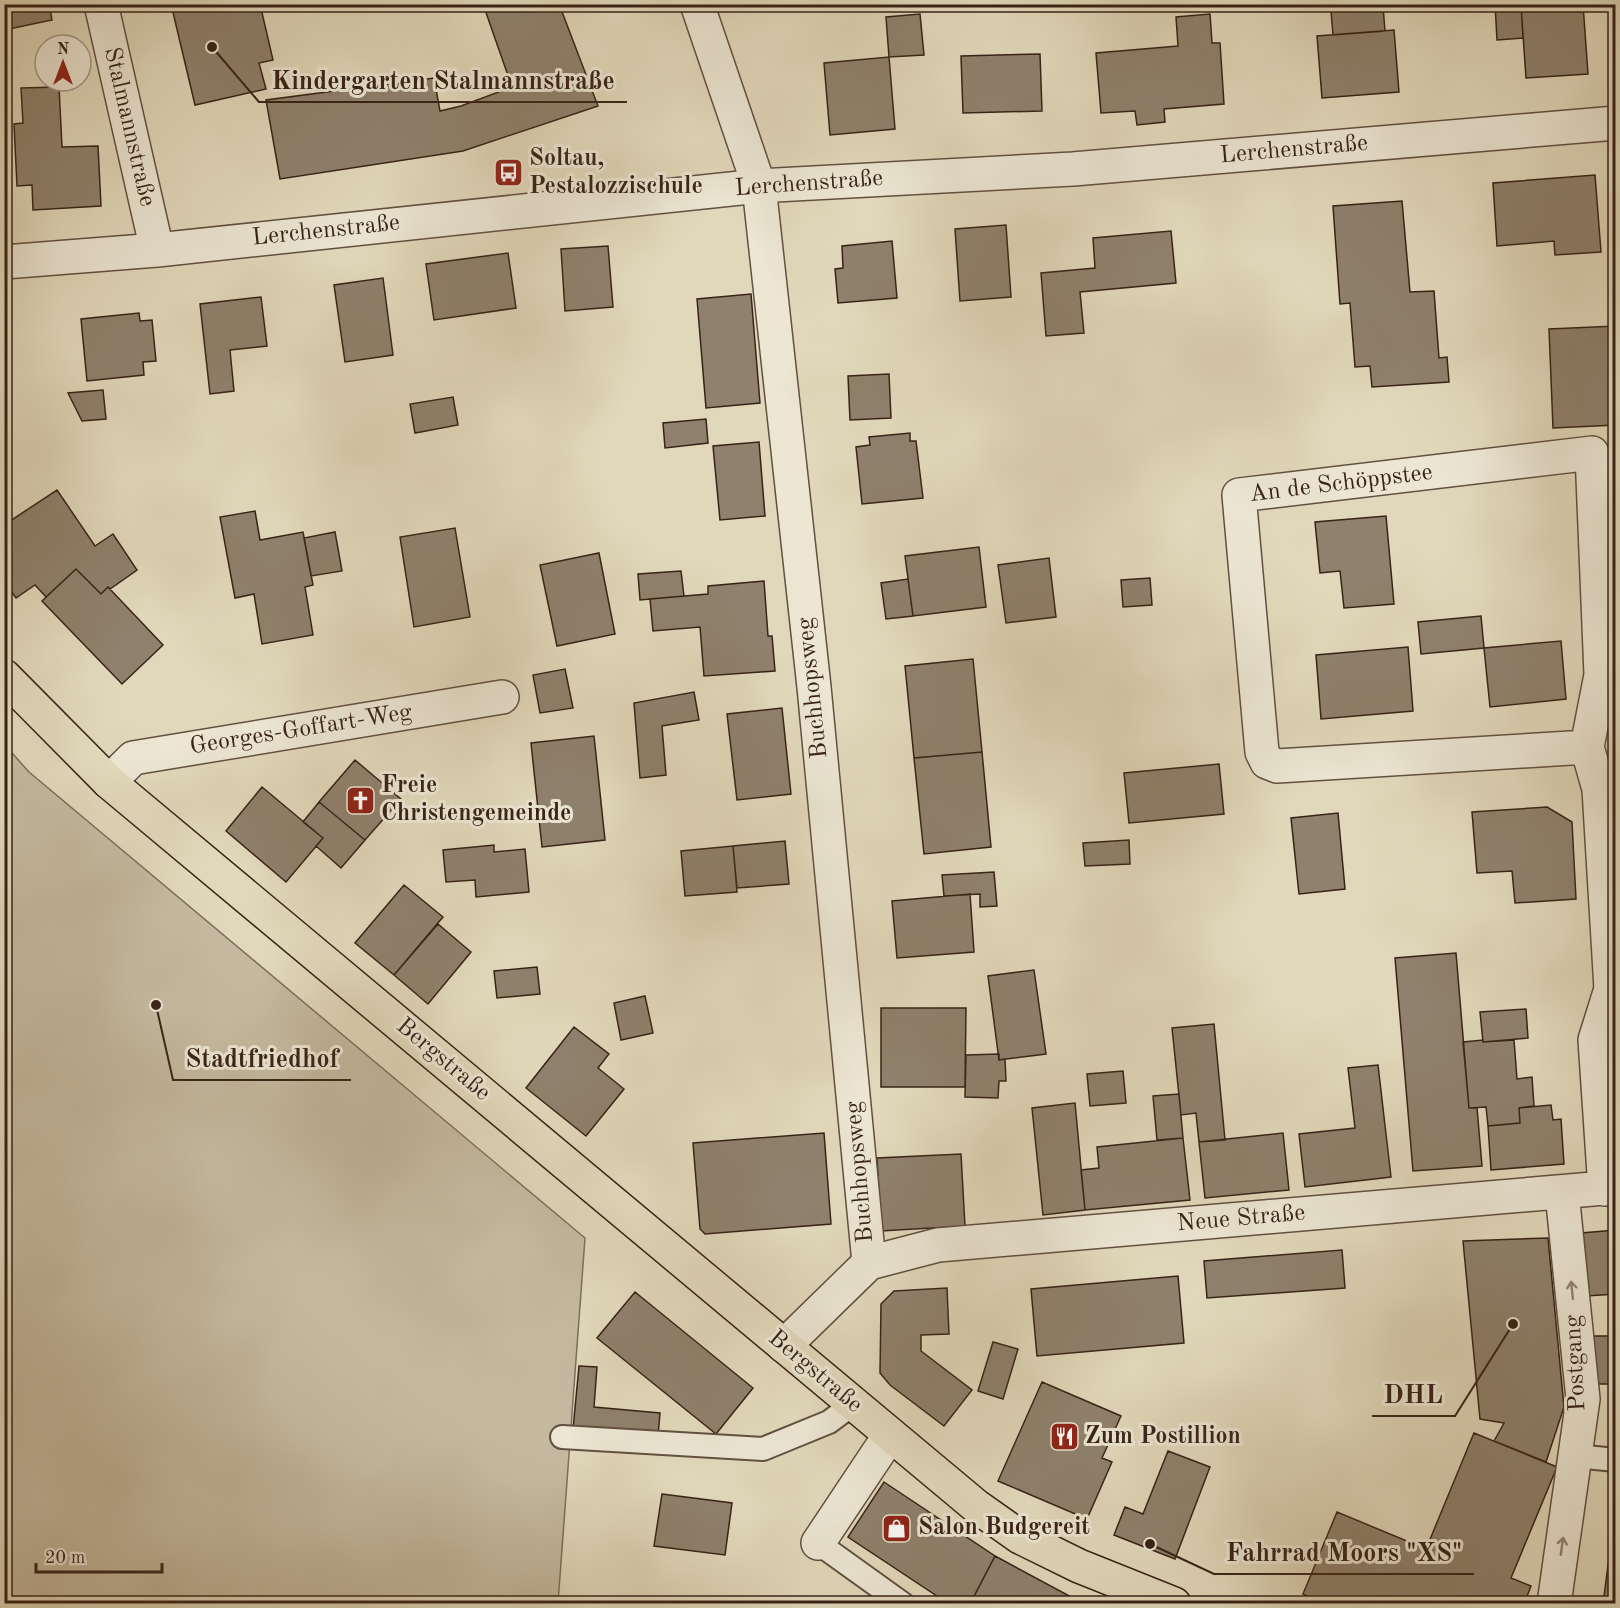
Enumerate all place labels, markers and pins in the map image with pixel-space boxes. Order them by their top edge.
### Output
callout: Kindergarten Stalmannstraße [259,58,627,102]
place label: Soltau, Pestalozzischule [529,147,703,199]
bus stop icon: Soltau, Pestalozzischule [492,157,524,189]
place label: Freie Christengemeinde [381,774,571,826]
church icon: Freie Christengemeinde [344,784,376,816]
callout: Stadtfriedhof [173,1036,351,1080]
callout: DHL [1372,1372,1455,1416]
restaurant icon: Zum Postillion [1048,1421,1080,1453]
place label: Zum Postillion [1085,1425,1241,1449]
shop icon: Salon Budgereit [881,1512,913,1544]
place label: Salon Budgereit [918,1516,1090,1540]
callout: Fahrrad Moors "XS" [1214,1530,1474,1574]

